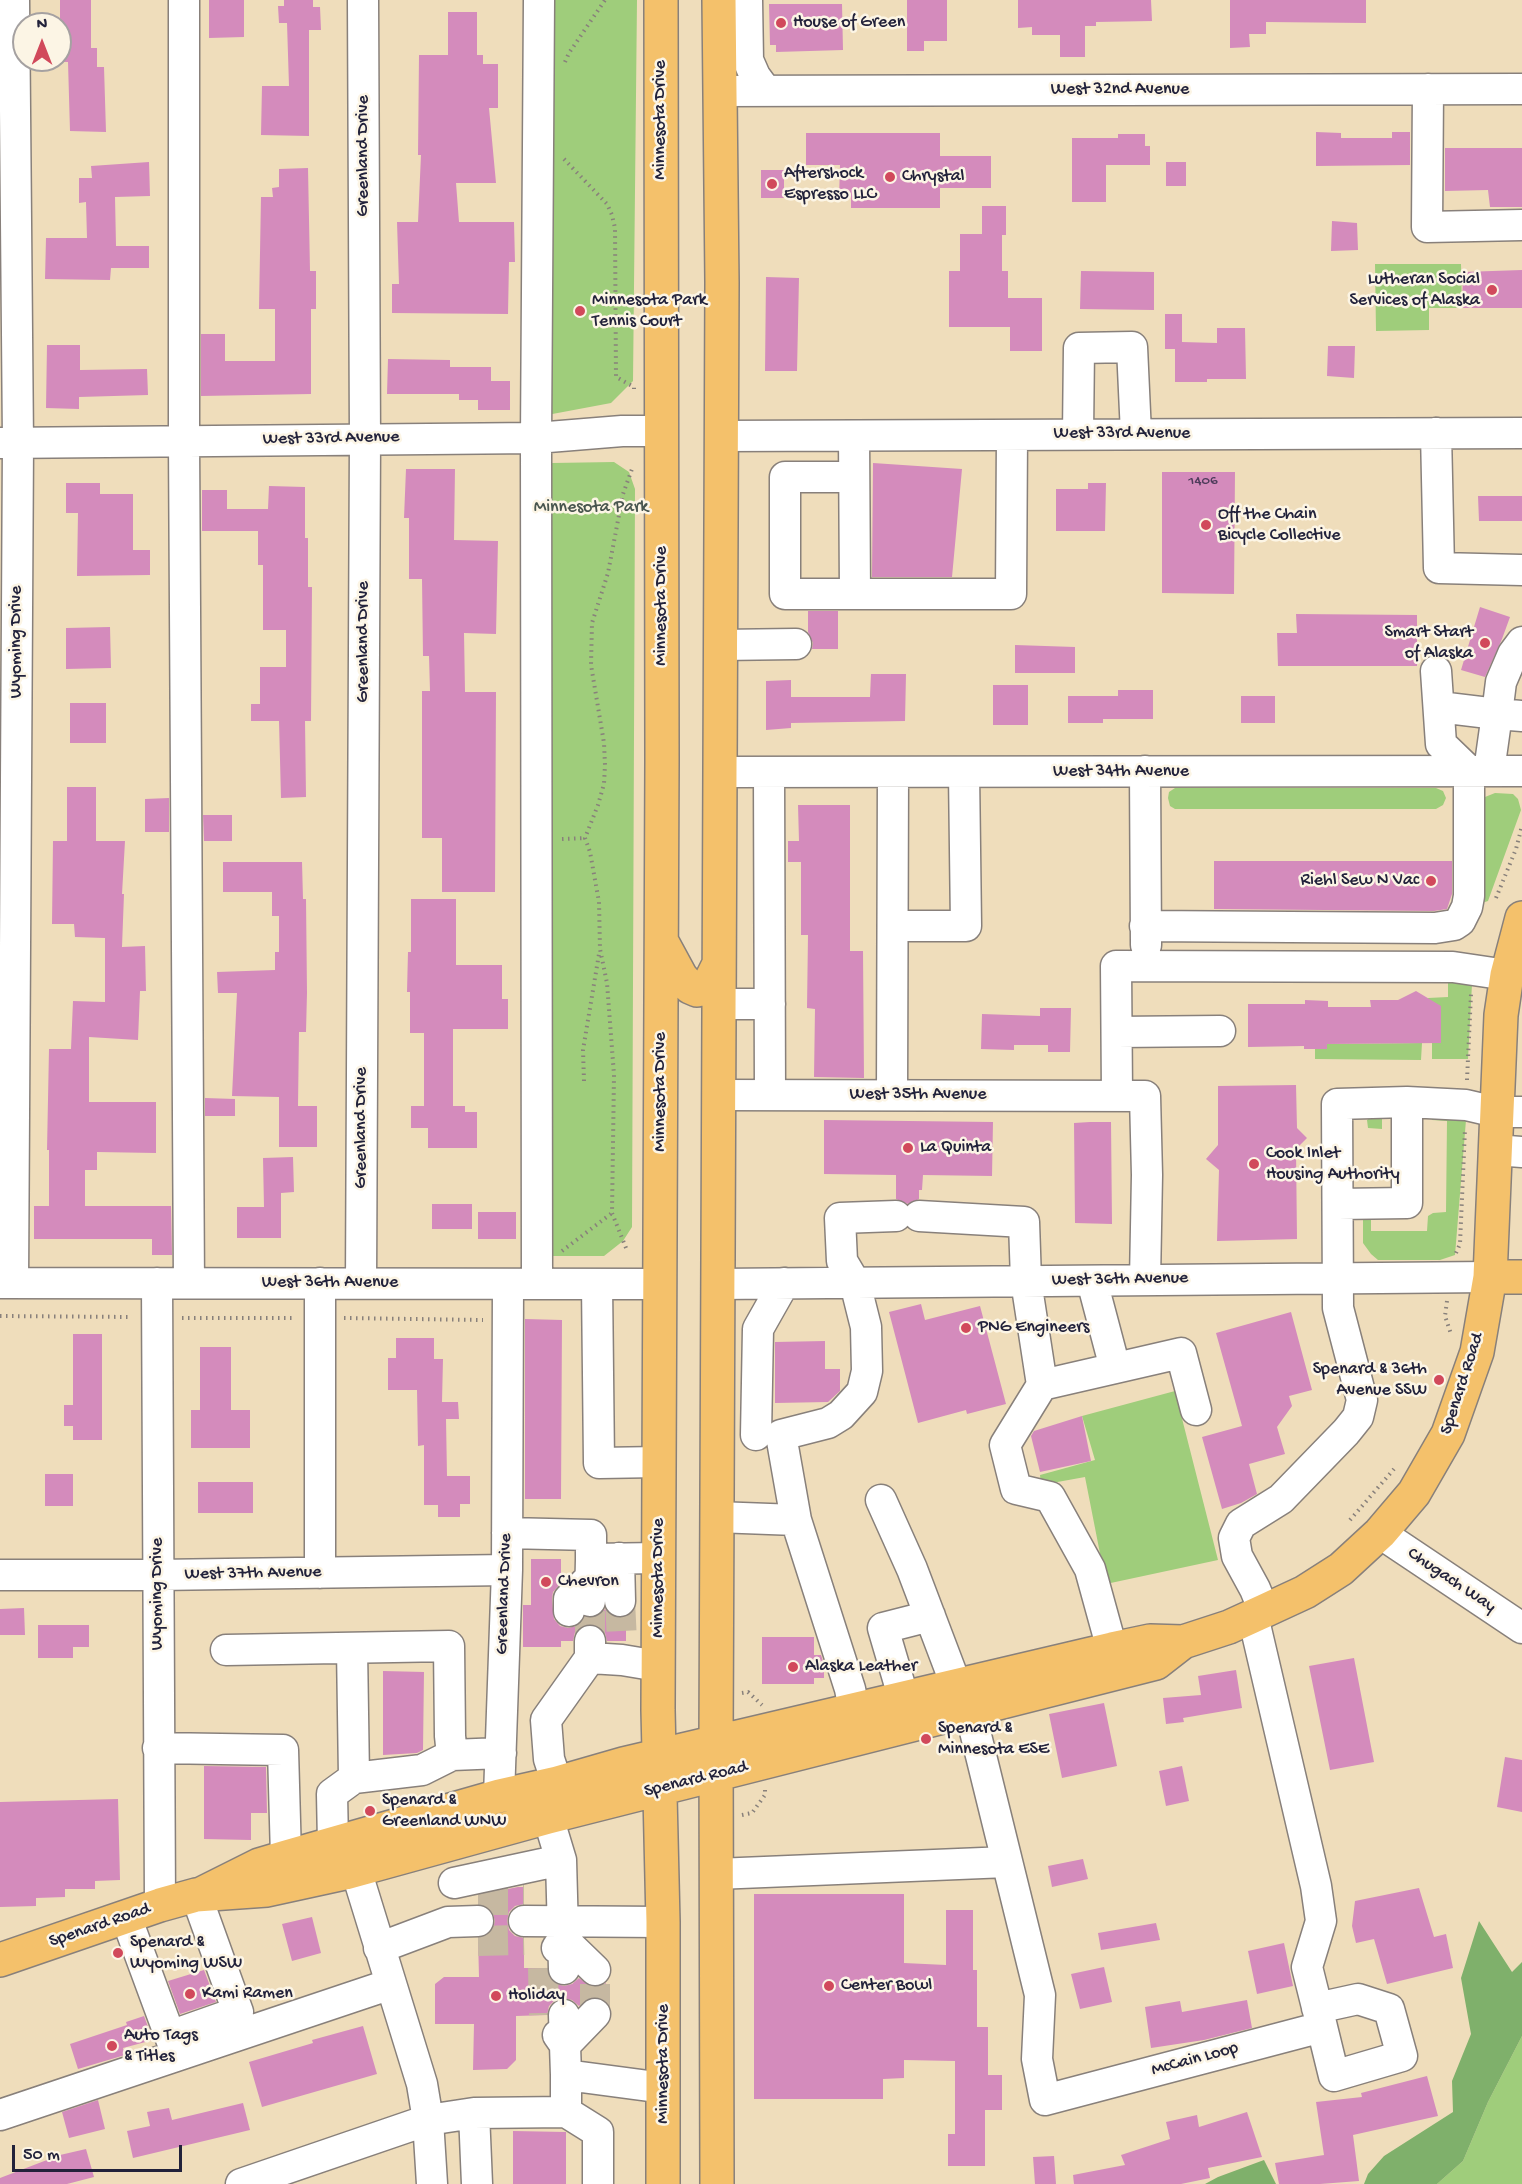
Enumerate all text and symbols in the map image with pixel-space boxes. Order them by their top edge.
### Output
north arrow [12,12,72,72]
place label: House of Green [793,12,905,34]
text: N [37,16,47,35]
marker: House of Green [774,16,788,30]
street label: Minnesota Drive [650,60,672,180]
street label: West 32nd Avenue [1051,79,1189,101]
street label: Greenland Drive [353,95,375,217]
place label: Aftershock Espresso LLC [784,163,876,206]
place label: Chrystal [902,166,965,188]
marker: Chrystal [883,170,897,184]
marker: Aftershock Espresso LLC [765,177,779,191]
place label: Lutheran Social Services of Alaska [1350,269,1480,312]
marker: Lutheran Social Services of Alaska [1485,283,1499,297]
place label: Minnesota Park Tennis Court [592,290,707,332]
marker: Minnesota Park Tennis Court [573,304,587,318]
street label: West 33rd Avenue [1054,423,1190,445]
street label: West 33rd Avenue [262,427,400,451]
house number: 1406 [1188,473,1218,491]
park label: Minnesota Park [534,497,648,519]
place label: Off the Chain Bicycle Collective [1218,504,1341,546]
marker: Off the Chain Bicycle Collective [1199,518,1213,532]
street label: Minnesota Drive [651,546,673,666]
street label: Greenland Drive [353,581,375,703]
street label: Wyoming Drive [6,586,28,698]
place label: Smart Start of Alaska [1384,622,1473,664]
marker: Smart Start of Alaska [1478,636,1492,650]
street label: West 34th Avenue [1053,761,1189,783]
place label: Riehl Sew N Vac [1300,870,1419,892]
marker: Riehl Sew N Vac [1424,874,1438,888]
street label: Minnesota Drive [650,1032,672,1152]
street label: Greenland Drive [351,1067,373,1189]
street label: West 35th Avenue [849,1084,987,1106]
place label: La Quinta [920,1137,991,1159]
marker: La Quinta [901,1141,915,1155]
place label: Cook Inlet Housing Authority [1266,1143,1400,1186]
marker: Cook Inlet Housing Authority [1247,1157,1261,1171]
street label: West 36th Avenue [1051,1268,1189,1292]
street label: West 36th Avenue [262,1272,398,1294]
place label: PNG Engineers [978,1317,1089,1339]
marker: PNG Engineers [959,1321,973,1335]
street label: Spenard Road [1436,1330,1490,1438]
place label: Spenard & 36th Avenue SSW [1313,1359,1427,1402]
marker: Spenard & 36th Avenue SSW [1432,1373,1446,1387]
street label: Minnesota Drive [648,1518,670,1638]
street label: Greenland Drive [492,1533,518,1655]
street label: Wyoming Drive [147,1538,169,1650]
street label: Chugach Way [1403,1543,1499,1619]
street label: West 37th Avenue [184,1562,322,1586]
place label: Chevron [558,1571,619,1593]
marker: Chevron [539,1575,553,1589]
place label: Alaska Leather [805,1656,917,1678]
marker: Alaska Leather [786,1660,800,1674]
place label: Spenard & Minnesota ESE [938,1718,1049,1760]
marker: Spenard & Minnesota ESE [919,1732,933,1746]
street label: Spenard Road [642,1757,750,1803]
place label: Spenard & Greenland WNW [382,1790,507,1832]
marker: Spenard & Greenland WNW [363,1804,377,1818]
street label: Spenard Road [47,1899,153,1953]
place label: Spenard & Wyoming WSW [130,1932,242,1974]
marker: Spenard & Wyoming WSW [111,1946,125,1960]
place label: Center Bowl [841,1975,932,1997]
marker: Center Bowl [822,1979,836,1993]
place label: Kami Ramen [202,1983,293,2005]
place label: Holiday [508,1985,565,2007]
marker: Kami Ramen [183,1987,197,2001]
marker: Holiday [489,1989,503,2003]
street label: Minnesota Drive [653,2004,675,2124]
place label: Auto Tags & Titles [124,2025,198,2068]
street label: McCain Loop [1149,2038,1241,2082]
marker: Auto Tags & Titles [105,2039,119,2053]
scale bar [15,2133,184,2171]
text: 50 m [23,2145,60,2166]

